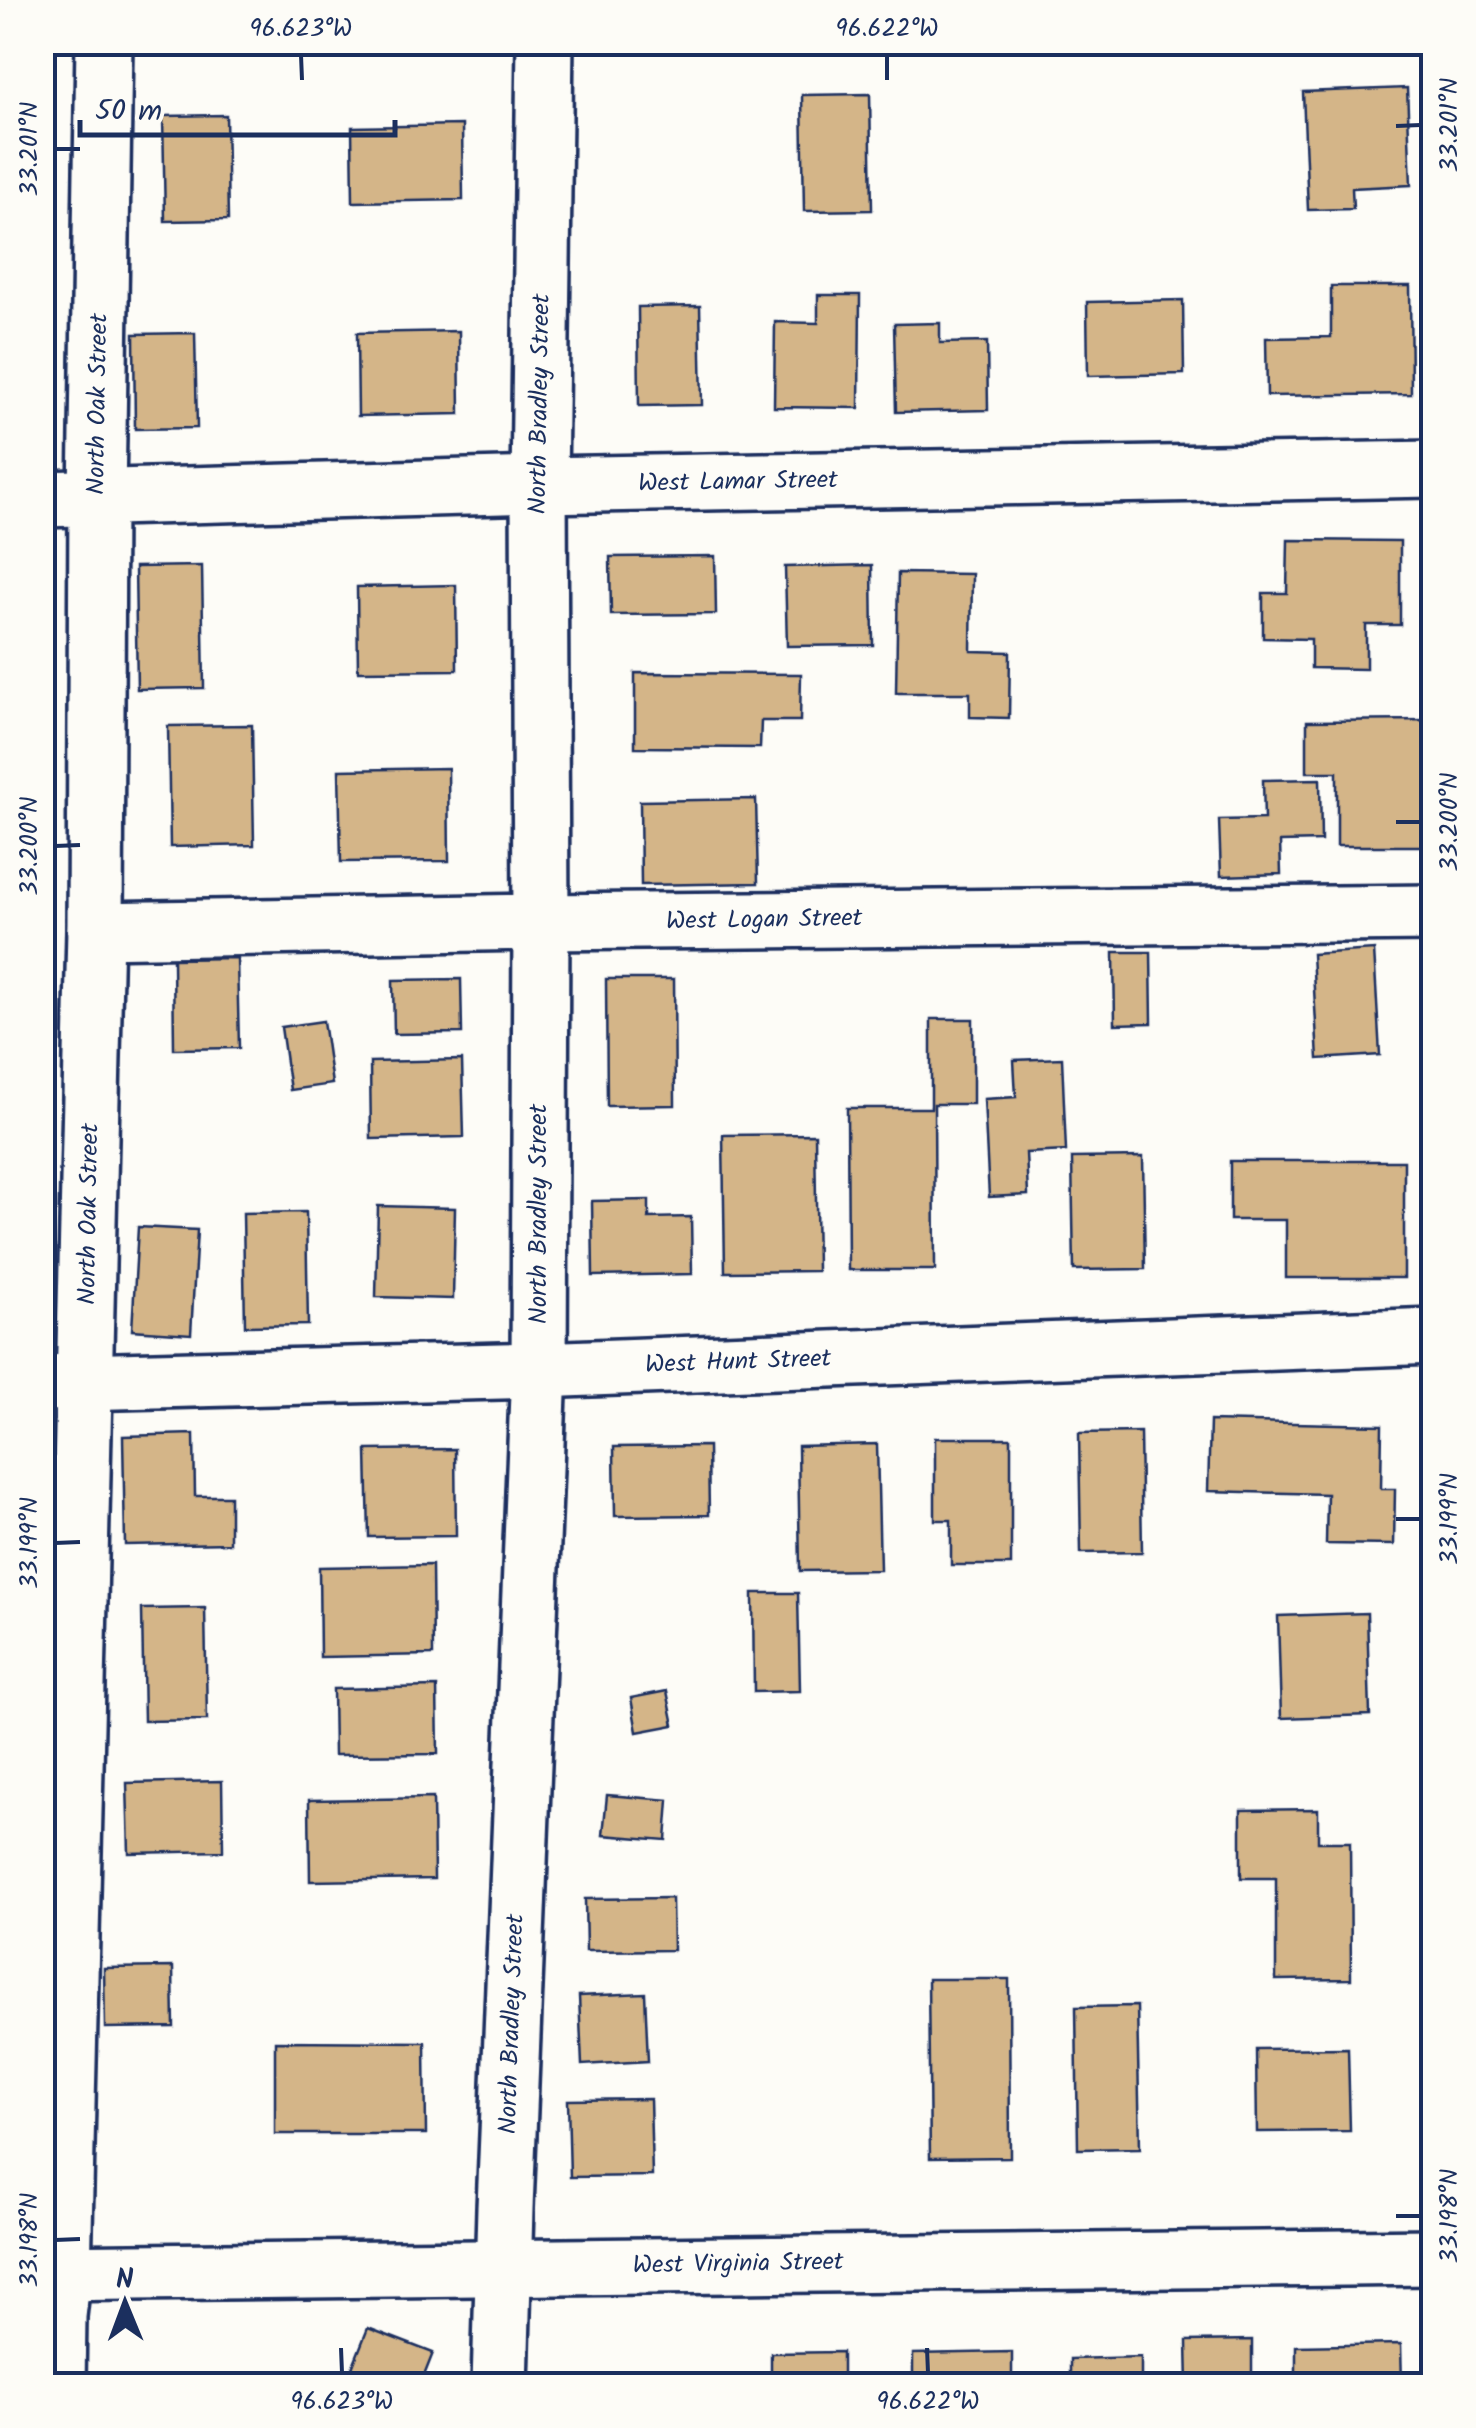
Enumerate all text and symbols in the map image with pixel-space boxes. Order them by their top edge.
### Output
text: 96.623°W [250,9,352,49]
text: 96.622°W [835,9,939,49]
scale bar [80,75,395,137]
text: 33.201°N [1430,78,1470,172]
text: 50 m [95,88,162,136]
text: 33.201°N [10,102,50,196]
street label: North Bradley Street [518,293,562,515]
street label: North Oak Street [76,312,120,495]
street label: West Lamar Street [638,460,839,504]
text: 33.200°N [1430,772,1470,872]
text: 33.200°N [10,796,50,896]
street label: West Logan Street [665,898,863,942]
street label: North Bradley Street [519,1103,559,1324]
street label: North Oak Street [67,1122,111,1305]
street label: West Hunt Street [644,1339,832,1385]
text: 33.199°N [1430,1473,1470,1565]
text: 33.199°N [10,1497,50,1589]
street label: North Bradley Street [488,1913,536,2135]
text: 33.198°N [1430,2168,1470,2263]
text: 33.198°N [10,2192,50,2287]
street label: West Virginia Street [632,2242,844,2286]
north arrow [75,2253,175,2353]
text: N [115,2258,134,2303]
text: 96.623°W [291,2382,393,2422]
text: 96.622°W [876,2382,980,2422]

